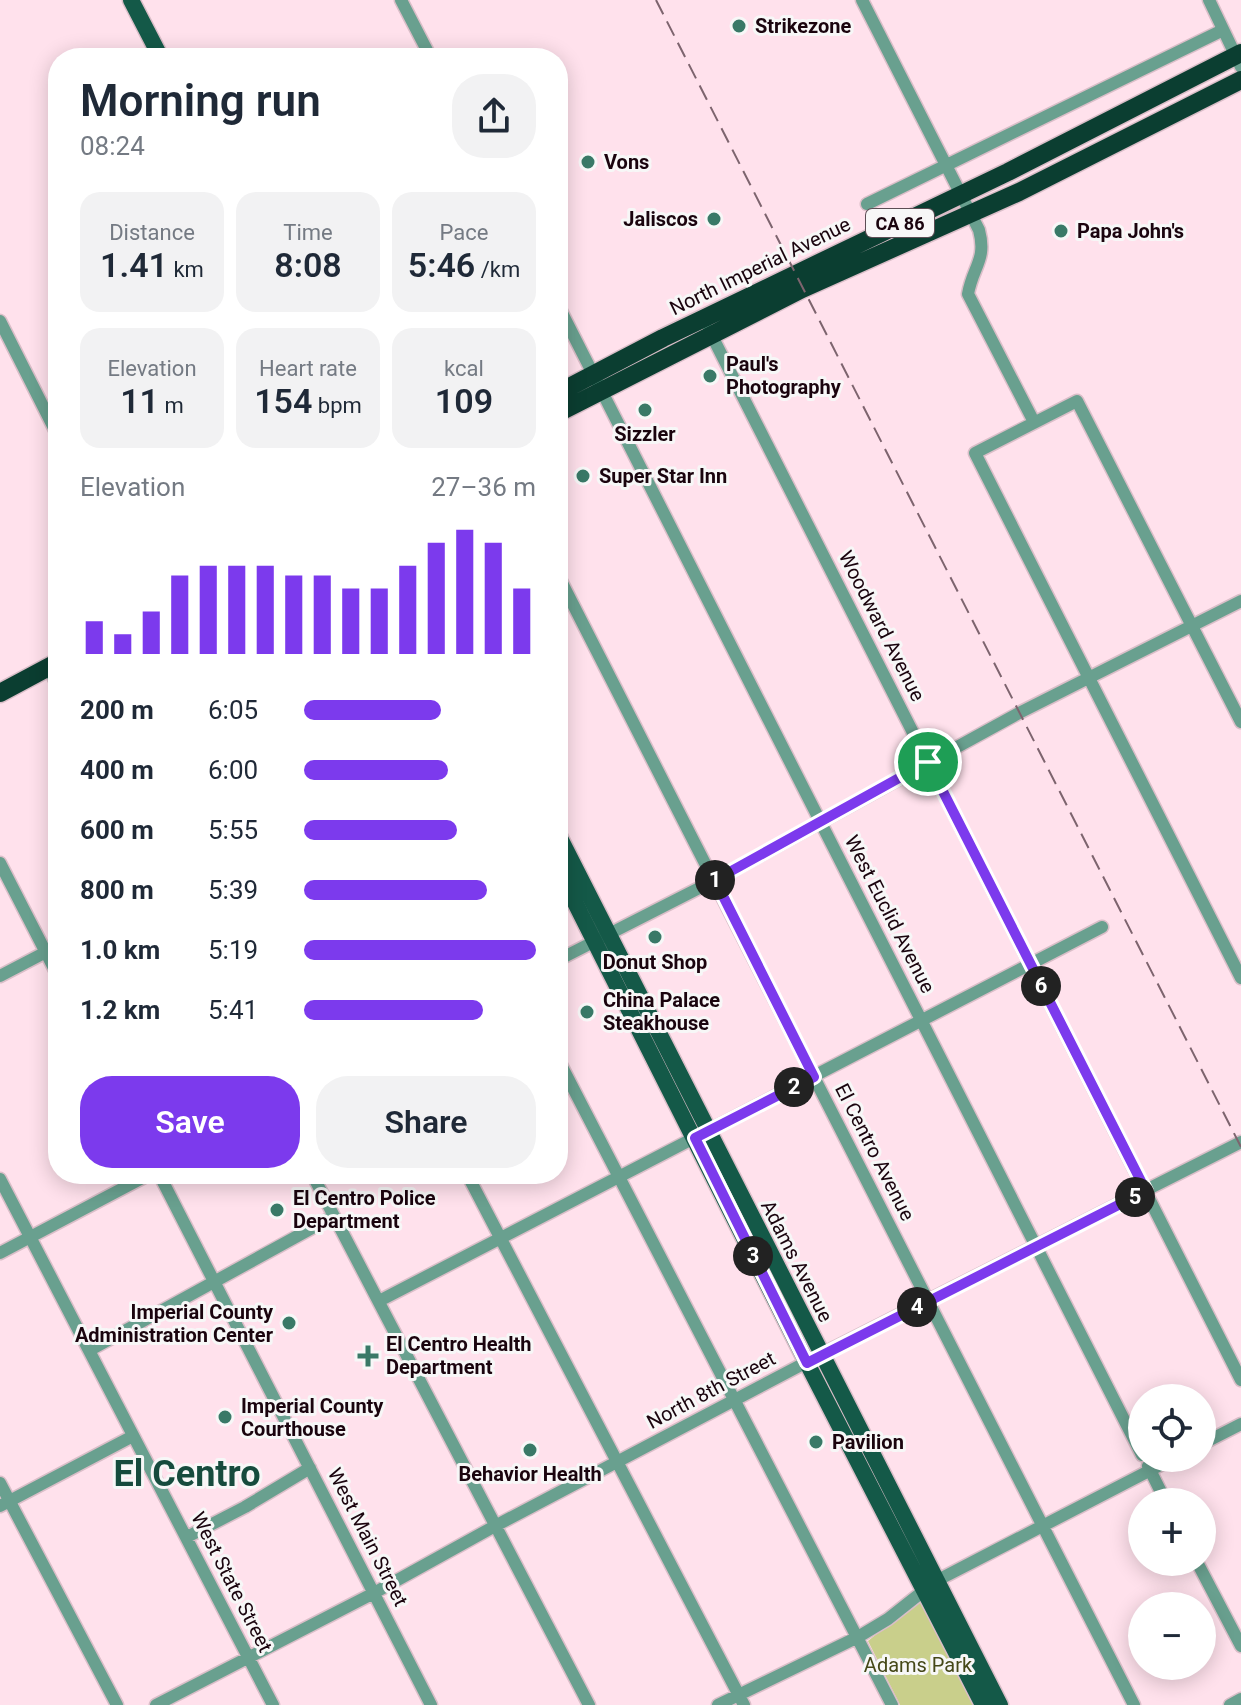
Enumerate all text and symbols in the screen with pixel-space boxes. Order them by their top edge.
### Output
place label: Strikezone [755,14,852,38]
marker: Strikezone [730,17,748,35]
button: share [452,74,536,158]
text: Morning run [80,75,321,127]
text: 08:24 [80,131,145,161]
place label: Vons [604,150,649,174]
marker: Vons [579,153,597,171]
place label: Jaliscos [623,207,698,231]
road number: CA 86 [866,209,934,237]
marker: Jaliscos [705,210,723,228]
street label: North Imperial Avenue [666,212,854,320]
place label: Papa John's [1077,219,1184,243]
text: Distance [109,220,195,245]
text: Time [283,220,333,245]
text: Pace [440,220,488,245]
marker: Papa John's [1052,222,1070,240]
text: 1.41 [100,245,168,285]
text: 8:08 [274,245,342,285]
text: 5:46 [408,245,475,285]
text: km [168,257,204,282]
text: /km [475,257,520,282]
place label: Paul's Photography [726,352,842,399]
text: Elevation [107,356,197,381]
text: Heart rate [259,356,357,381]
text: kcal [444,356,484,381]
marker: Paul's Photography [701,367,719,385]
text: 11 [120,381,159,421]
text: 154 [254,381,312,421]
text: 109 [435,381,493,421]
text: m [159,393,184,418]
text: bpm [312,393,362,418]
marker: Sizzler [636,401,654,419]
place label: Sizzler [614,422,676,446]
place label: Super Star Inn [599,464,727,488]
marker: Super Star Inn [574,467,592,485]
text: Elevation [80,472,185,502]
text: 27–36 m [431,472,536,502]
street label: Woodward Avenue [834,547,930,705]
text: 200 m [80,695,154,725]
text: 6:05 [208,695,258,725]
pin [894,728,962,796]
icon: arrive [906,740,950,784]
text: 400 m [80,755,154,785]
text: 6:00 [208,755,258,785]
text: 600 m [80,815,154,845]
text: 5:55 [208,815,258,845]
street label: West Euclid Avenue [840,831,940,997]
pin: 1 [695,860,735,900]
text: 1 [709,867,721,892]
text: 800 m [80,875,154,905]
text: 5:39 [208,875,258,905]
marker: Donut Shop [646,928,664,946]
text: 1.0 km [80,935,160,965]
text: 5:19 [208,935,258,965]
place label: Donut Shop [603,950,707,974]
pin: 6 [1021,966,1061,1006]
text: 6 [1035,973,1047,998]
place label: China Palace Steakhouse [603,988,720,1035]
text: 1.2 km [80,995,160,1025]
text: 5:41 [208,995,258,1025]
marker: China Palace Steakhouse [578,1003,596,1021]
pin: 2 [774,1067,814,1107]
text: 2 [788,1074,800,1099]
button: Save [80,1076,300,1168]
button: Share [316,1076,536,1168]
street label: El Centro Avenue [830,1079,920,1225]
pin: 5 [1115,1177,1155,1217]
text: 5 [1129,1184,1141,1209]
place label: El Centro Police Department [293,1186,436,1233]
street label: Adams Avenue [756,1196,838,1326]
marker: El Centro Police Department [268,1201,286,1219]
pin: 3 [733,1236,773,1276]
text: 3 [747,1243,759,1268]
pin: 4 [897,1287,937,1327]
text: 4 [911,1294,923,1319]
place label: Imperial County Administration Center [75,1300,274,1347]
marker: Imperial County Administration Center [280,1314,298,1332]
place label: El Centro Health Department [386,1332,532,1379]
marker: El Centro Health Department [357,1345,379,1367]
street label: North 8th Street [643,1346,779,1434]
map controls [1128,1384,1216,1680]
button: locate [1128,1384,1216,1472]
place label: Imperial County Courthouse [241,1394,384,1441]
marker: Imperial County Courthouse [216,1408,234,1426]
place label: Pavilion [832,1430,904,1454]
marker: Pavilion [807,1433,825,1451]
marker: Behavior Health [521,1441,539,1459]
district label: El Centro [113,1453,261,1495]
place label: Behavior Health [458,1462,602,1486]
street label: West Main Street [323,1464,413,1610]
button: + [1128,1488,1216,1576]
street label: West State Street [186,1508,278,1656]
button: − [1128,1592,1216,1680]
park label: Adams Park [864,1653,973,1677]

